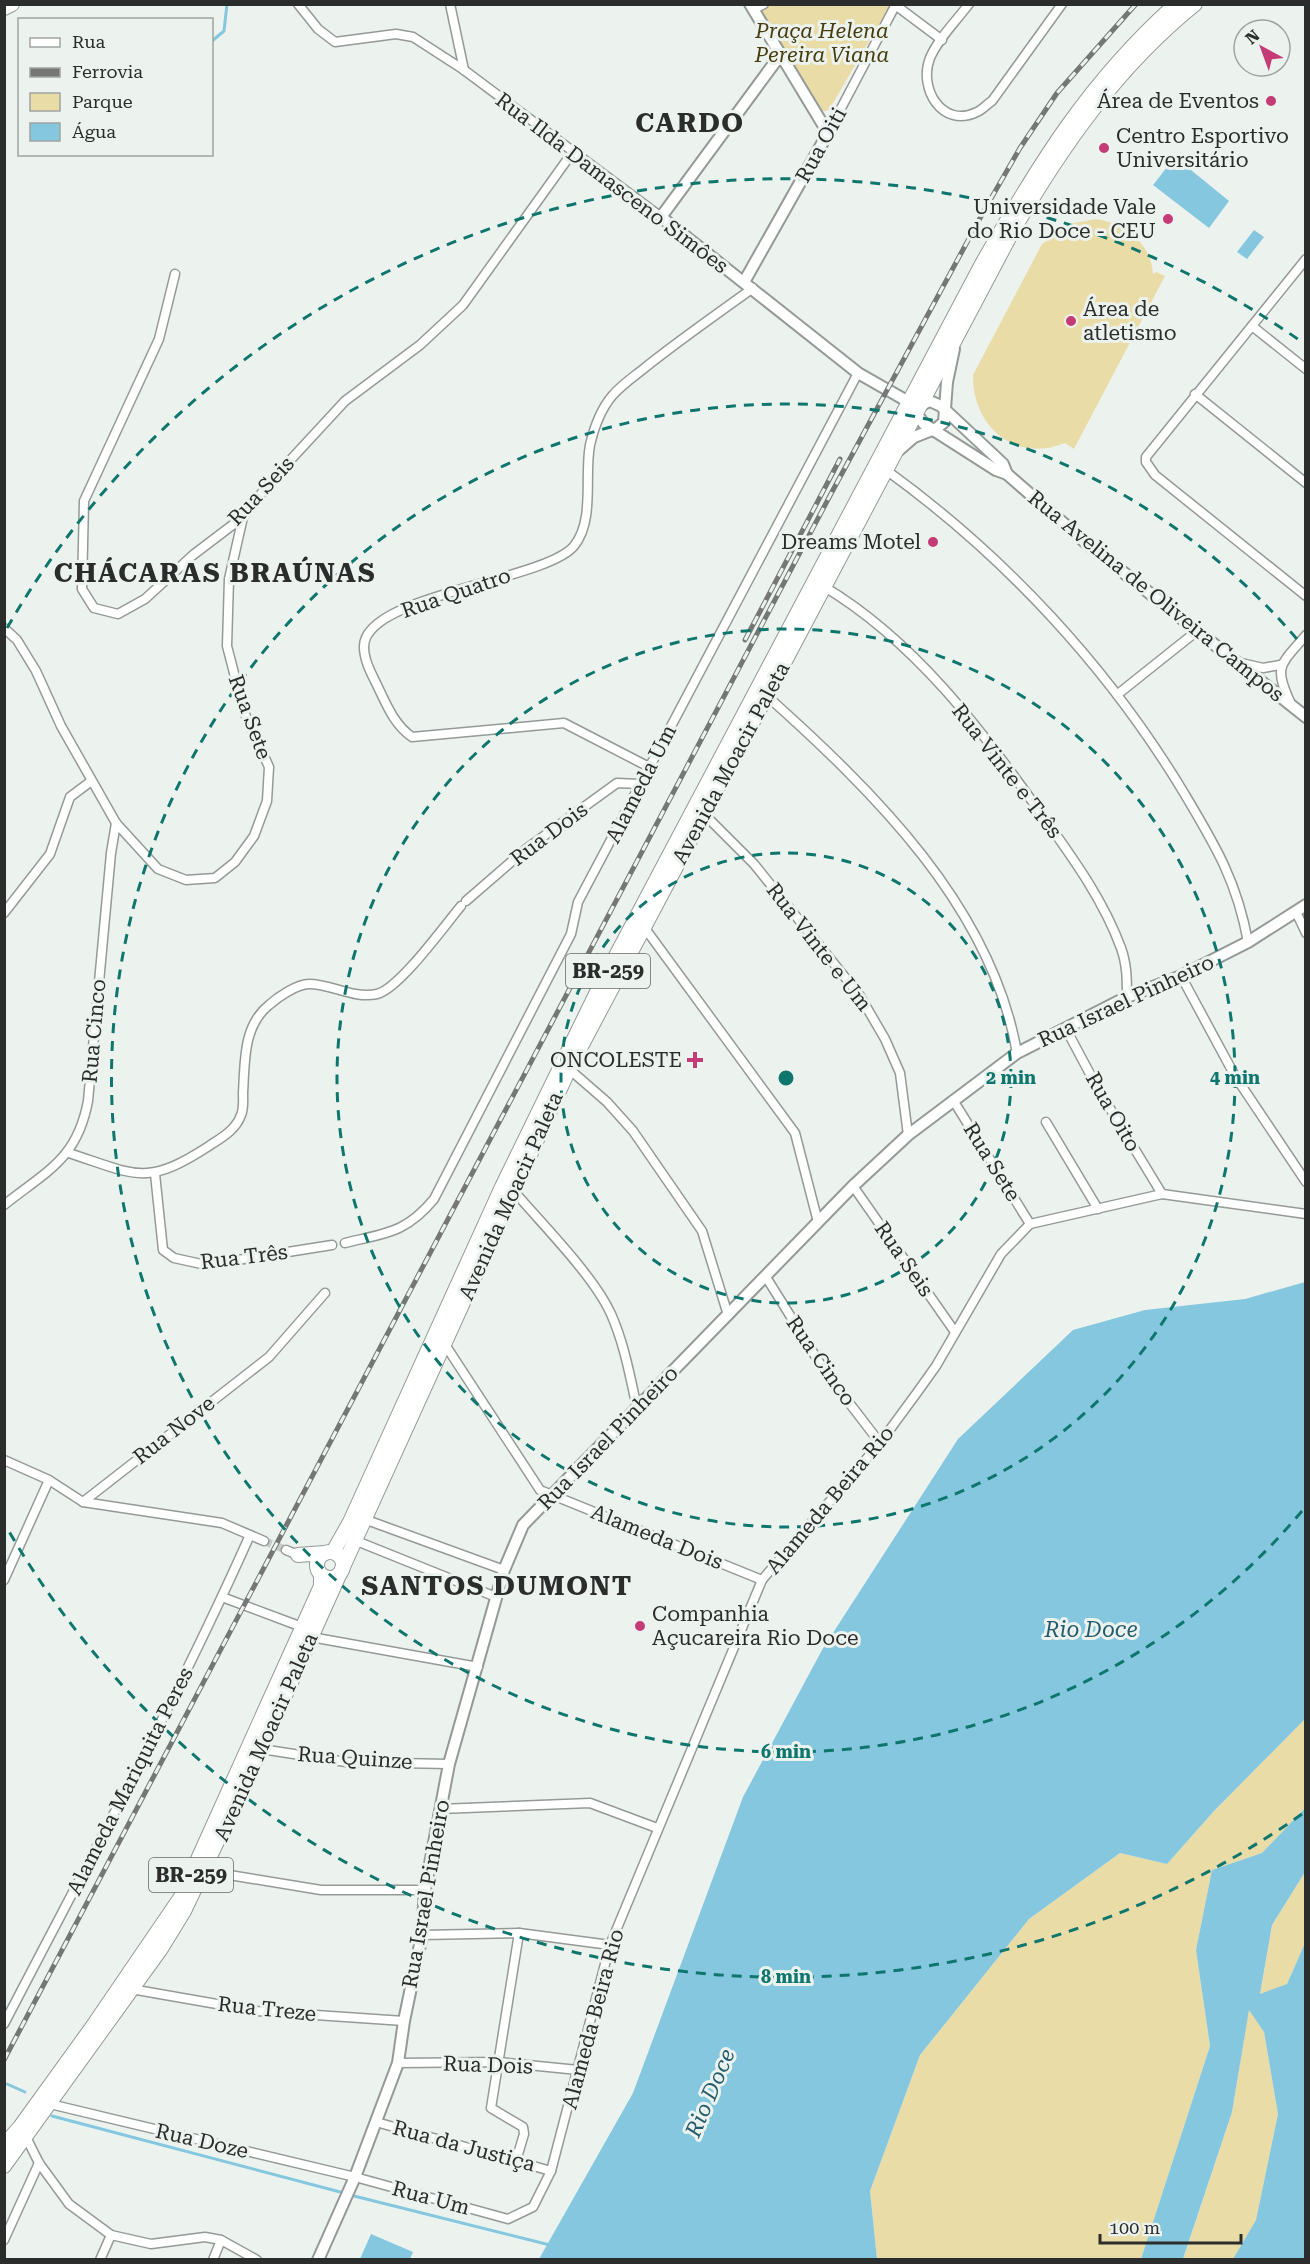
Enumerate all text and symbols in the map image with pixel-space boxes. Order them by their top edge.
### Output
legend [18,18,213,156]
north arrow [1232,18,1292,78]
park label: Praça Helena Pereira Viana [754,19,889,67]
text: N [1242,26,1263,48]
text: Rua [72,31,105,52]
text: Ferrovia [72,61,143,82]
street label: Rua Ilda Damasceno Simôes [491,88,733,278]
place label: Área de Eventos [1097,88,1259,113]
text: Parque [72,91,133,112]
marker: Área de Eventos [1264,94,1278,108]
street label: Rua Oiti [791,103,851,187]
district label: CARDO [635,107,745,139]
text: Água [72,121,116,142]
place label: Centro Esportivo Universitário [1116,124,1289,172]
marker: Centro Esportivo Universitário [1097,141,1111,155]
place label: Universidade Vale do Rio Doce - CEU [967,195,1156,243]
marker: Universidade Vale do Rio Doce - CEU [1161,212,1175,226]
place label: Área de atletismo [1083,296,1177,345]
marker: Área de atletismo [1064,314,1078,328]
street label: Rua Seis [223,451,299,531]
street label: Rua Avelina de Oliveira Campos [1023,485,1289,707]
place label: Dreams Motel [781,530,922,554]
marker: Dreams Motel [926,535,940,549]
district label: CHÁCARAS BRAÚNAS [54,556,376,589]
street label: Rua Quatro [398,563,514,623]
street label: Avenida Moacir Paleta [668,657,795,868]
street label: Rua Sete [224,672,276,762]
street label: Rua Vinte e Três [947,699,1067,843]
street label: Alameda Um [601,721,681,847]
street label: Rua Dois [506,797,592,871]
street label: Rua Vinte e Um [762,878,876,1016]
street label: Rua Israel Pinheiro [1034,950,1218,1052]
road number: BR-259 [566,954,650,988]
street label: Rua Cinco [78,978,110,1084]
place label: ONCOLESTE [550,1048,682,1072]
marker: ONCOLESTE [686,1051,704,1069]
text: 2 min [986,1067,1036,1088]
text: 4 min [1210,1067,1260,1088]
centre of rings [776,1068,796,1088]
street label: Rua Oito [1081,1068,1145,1156]
street label: Avenida Moacir Paleta [454,1088,568,1304]
street label: Rua Sete [958,1118,1026,1206]
street label: Rua Seis [870,1217,938,1301]
street label: Rua Três [199,1240,289,1274]
street label: Rua Cinco [781,1311,861,1411]
street label: Rua Israel Pinheiro [533,1361,683,1515]
street label: Rua Nove [129,1391,219,1469]
street label: Alameda Beira Rio [761,1421,899,1579]
street label: Alameda Dois [588,1500,726,1574]
district label: SANTOS DUMONT [361,1570,633,1602]
place label: Companhia Açucareira Rio Doce [652,1602,858,1650]
water label: Rio Doce [1043,1617,1138,1642]
marker: Companhia Açucareira Rio Doce [633,1619,647,1633]
street label: Avenida Moacir Paleta [209,1629,323,1845]
street label: Alameda Mariquita Peres [62,1663,198,1899]
text: 6 min [761,1741,811,1762]
street label: Rua Quinze [297,1742,413,1774]
street label: Rua Israel Pinheiro [398,1798,454,1990]
road number: BR-259 [149,1858,233,1892]
street label: Alameda Beira Rio [557,1926,629,2112]
text: 8 min [761,1966,811,1987]
street label: Rua Treze [216,1992,318,2026]
water label: Rio Doce [680,2045,740,2142]
street label: Rua Dois [443,2051,533,2079]
street label: Rua da Justiça [390,2115,538,2177]
street label: Rua Doze [153,2119,251,2163]
street label: Rua Um [389,2176,473,2220]
scale bar [1100,2207,1241,2245]
text: 100 m [1109,2217,1160,2238]

